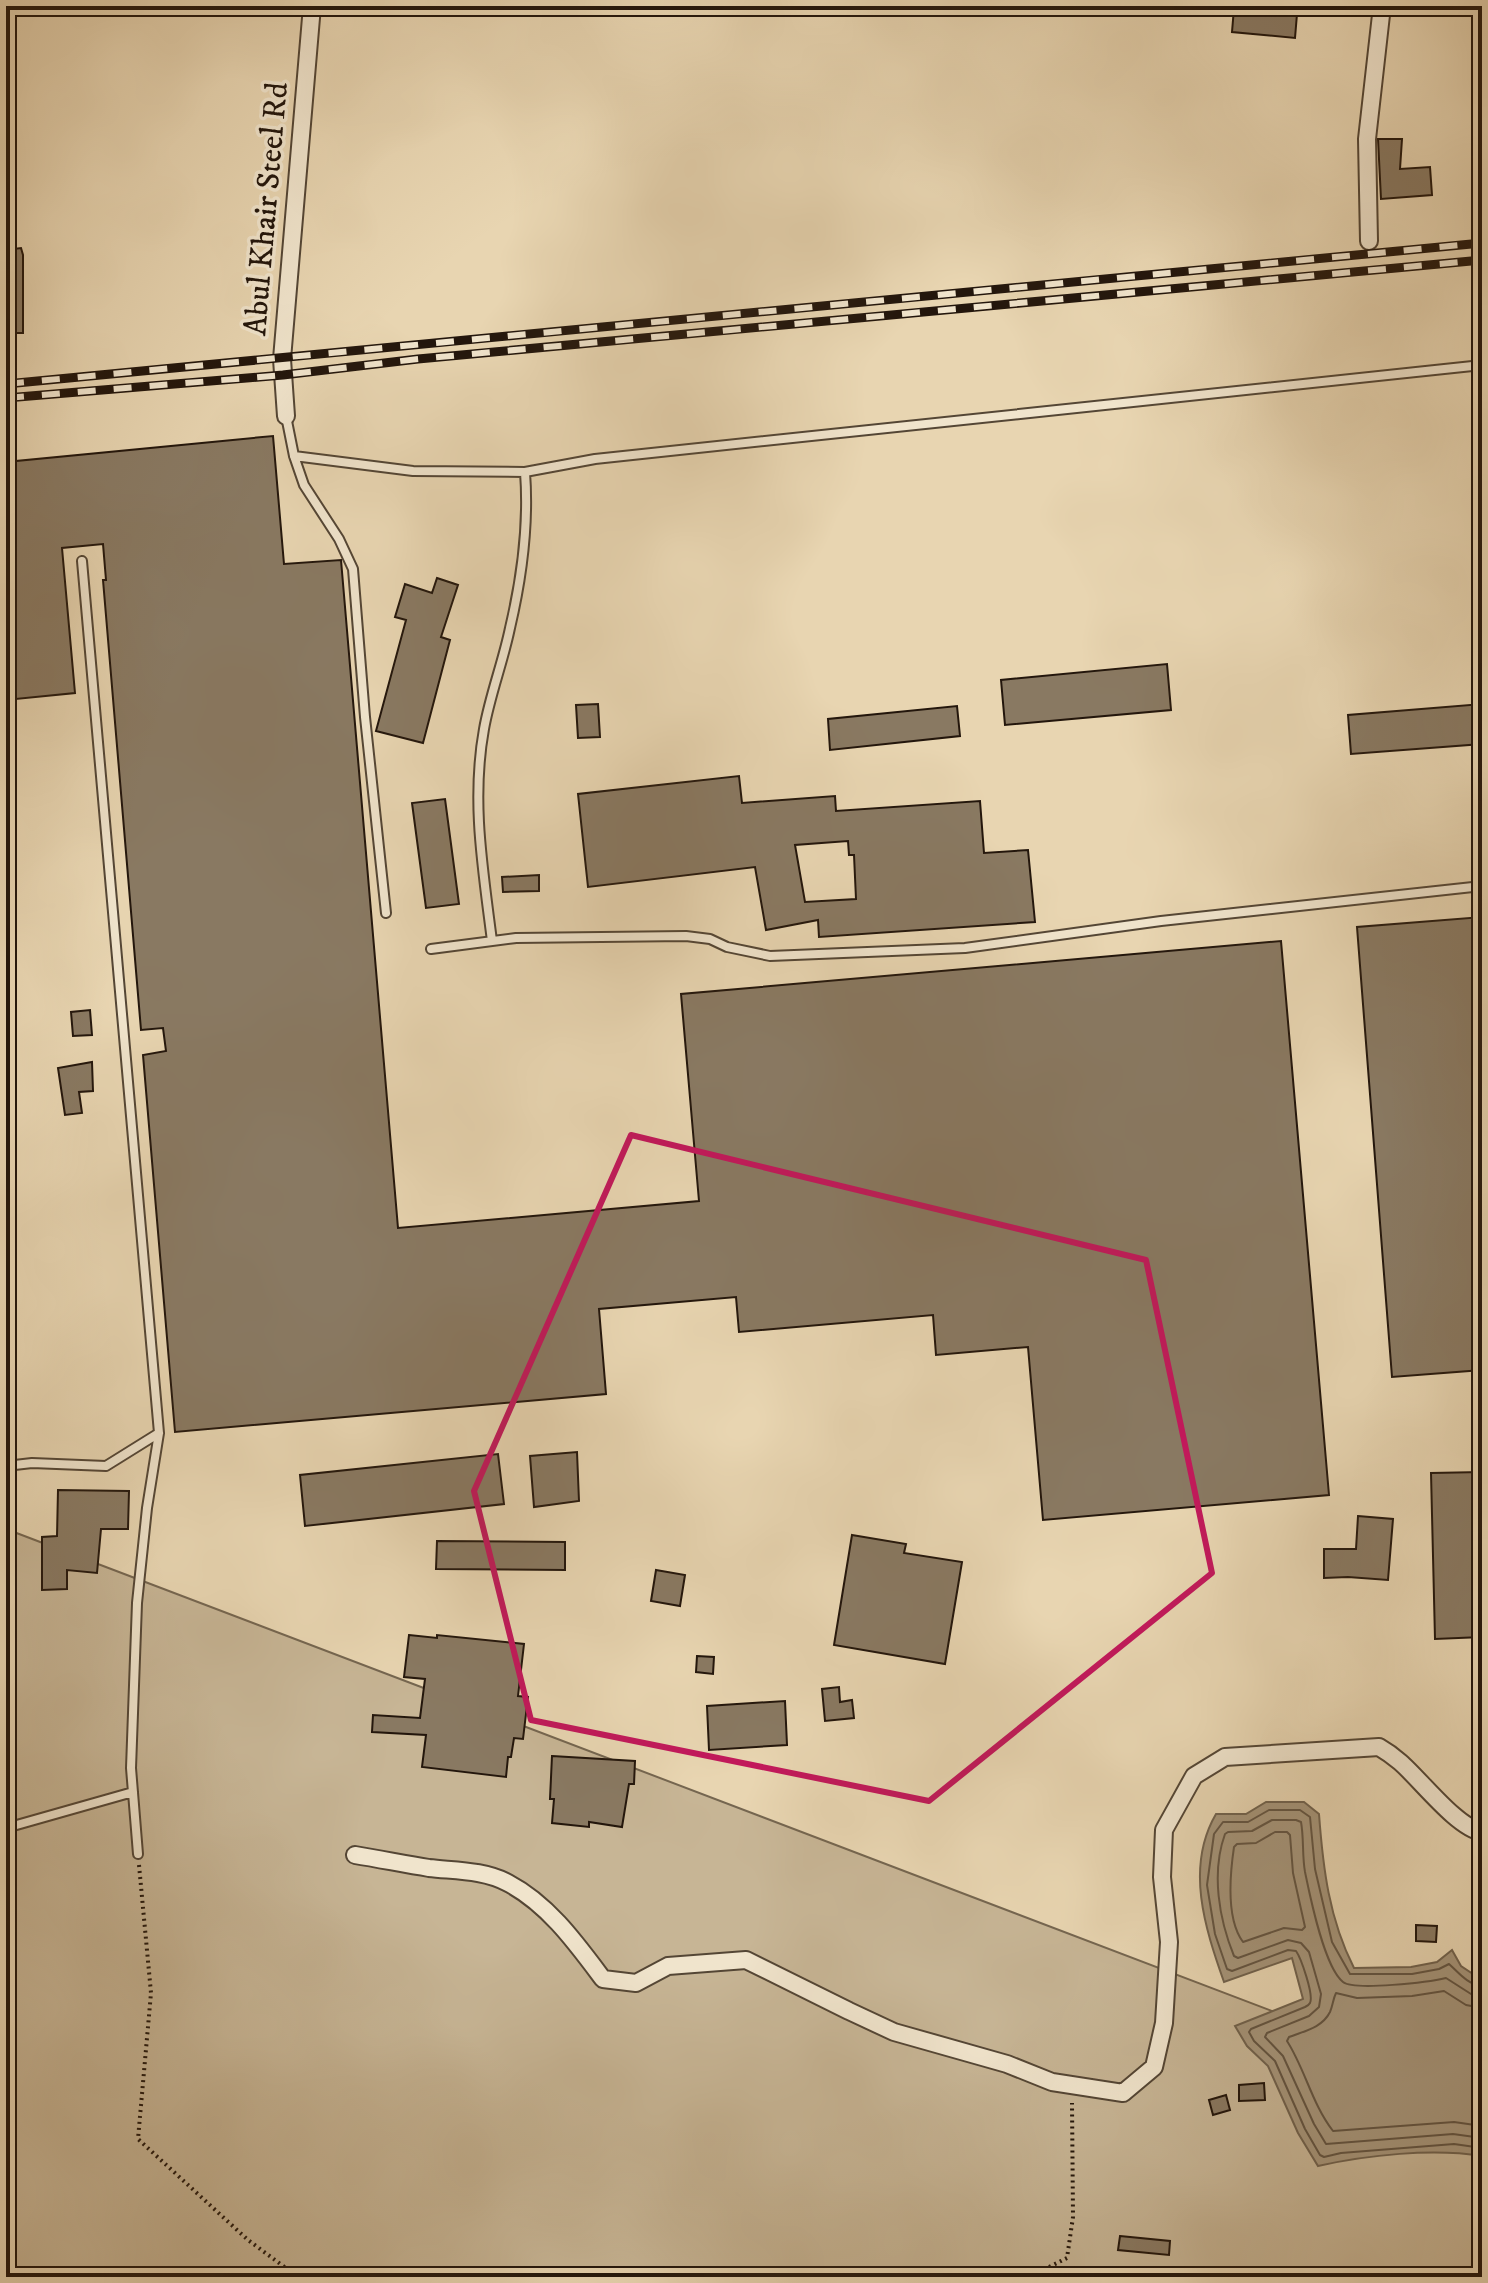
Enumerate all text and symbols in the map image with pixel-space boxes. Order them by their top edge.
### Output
street label: Abul Khair Steel Rd [236,81,298,337]

